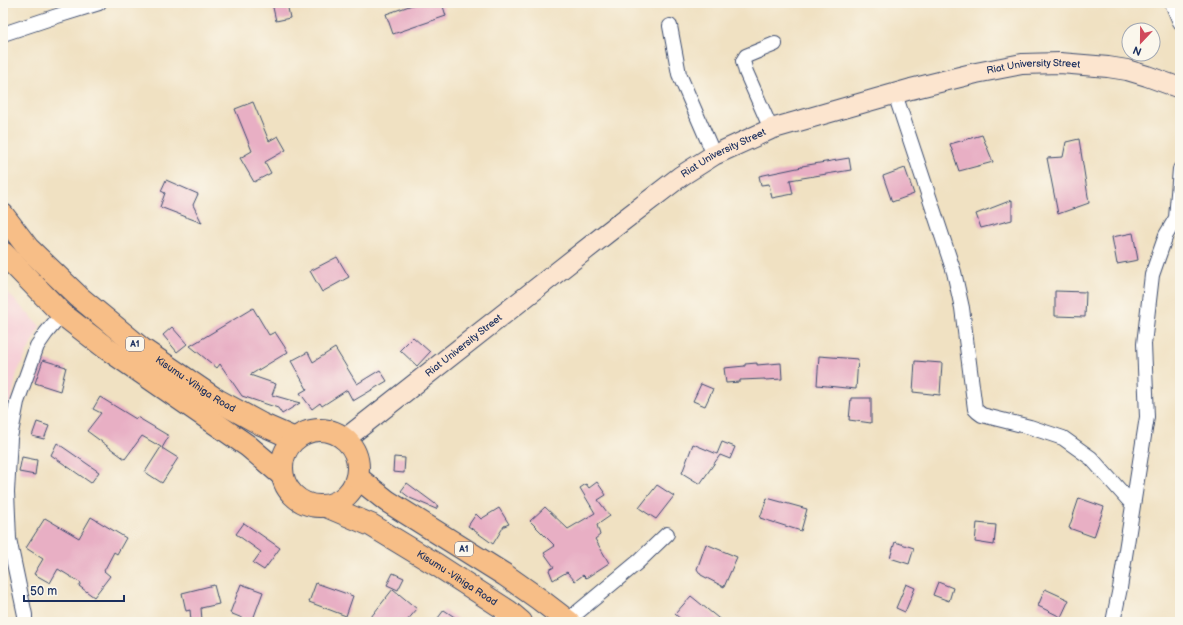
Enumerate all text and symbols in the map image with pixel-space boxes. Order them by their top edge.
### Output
north arrow [1121,22,1161,62]
text: N [1131,43,1144,58]
street label: Riat University Street [985,57,1081,77]
street label: Riat University Street [679,126,768,180]
street label: Riat University Street [423,312,505,380]
road number: A1 [126,337,144,351]
street label: Kisumu -Vihiga Road [153,354,238,415]
road number: A1 [455,542,473,556]
street label: Kisumu -Vihiga Road [414,548,500,609]
scale bar [24,577,124,603]
text: 50 m [30,584,57,599]

